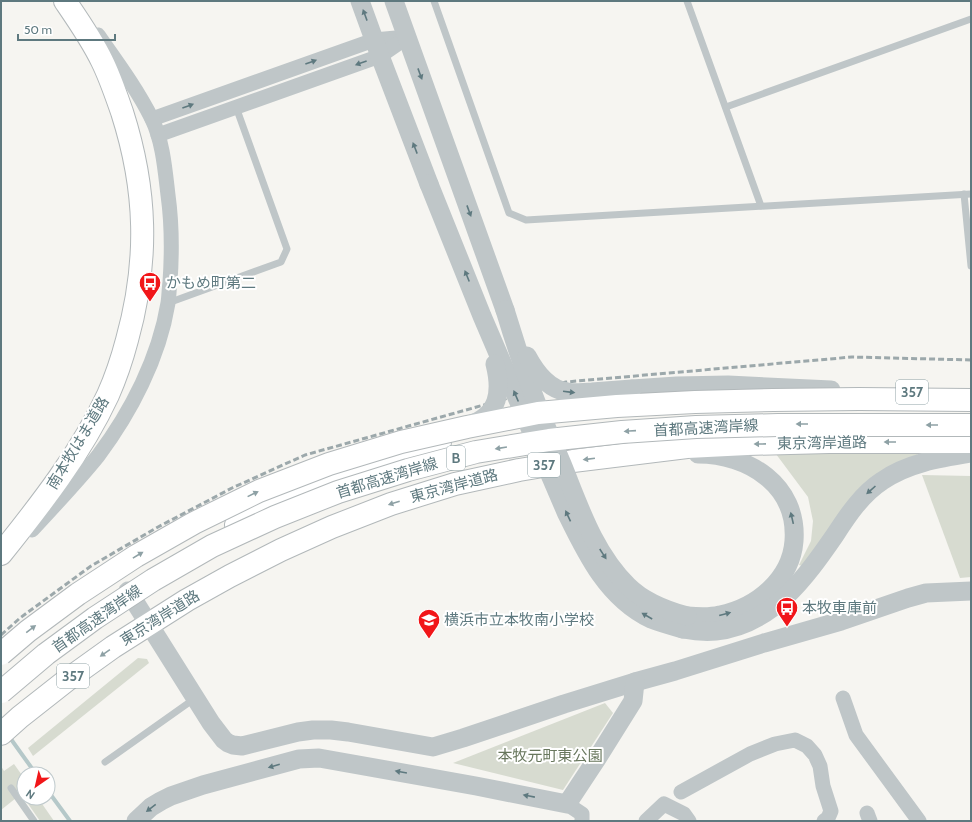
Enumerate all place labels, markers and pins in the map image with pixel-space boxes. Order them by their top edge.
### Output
bus stop icon: かもめ町第二 [137,270,163,303]
place label: かもめ町第二 [166,274,256,292]
bus stop icon: 本牧車庫前 [774,595,800,628]
place label: 本牧車庫前 [802,599,877,617]
school or university icon: 横浜市立本牧南小学校 [416,607,442,640]
place label: 横浜市立本牧南小学校 [444,611,594,629]

